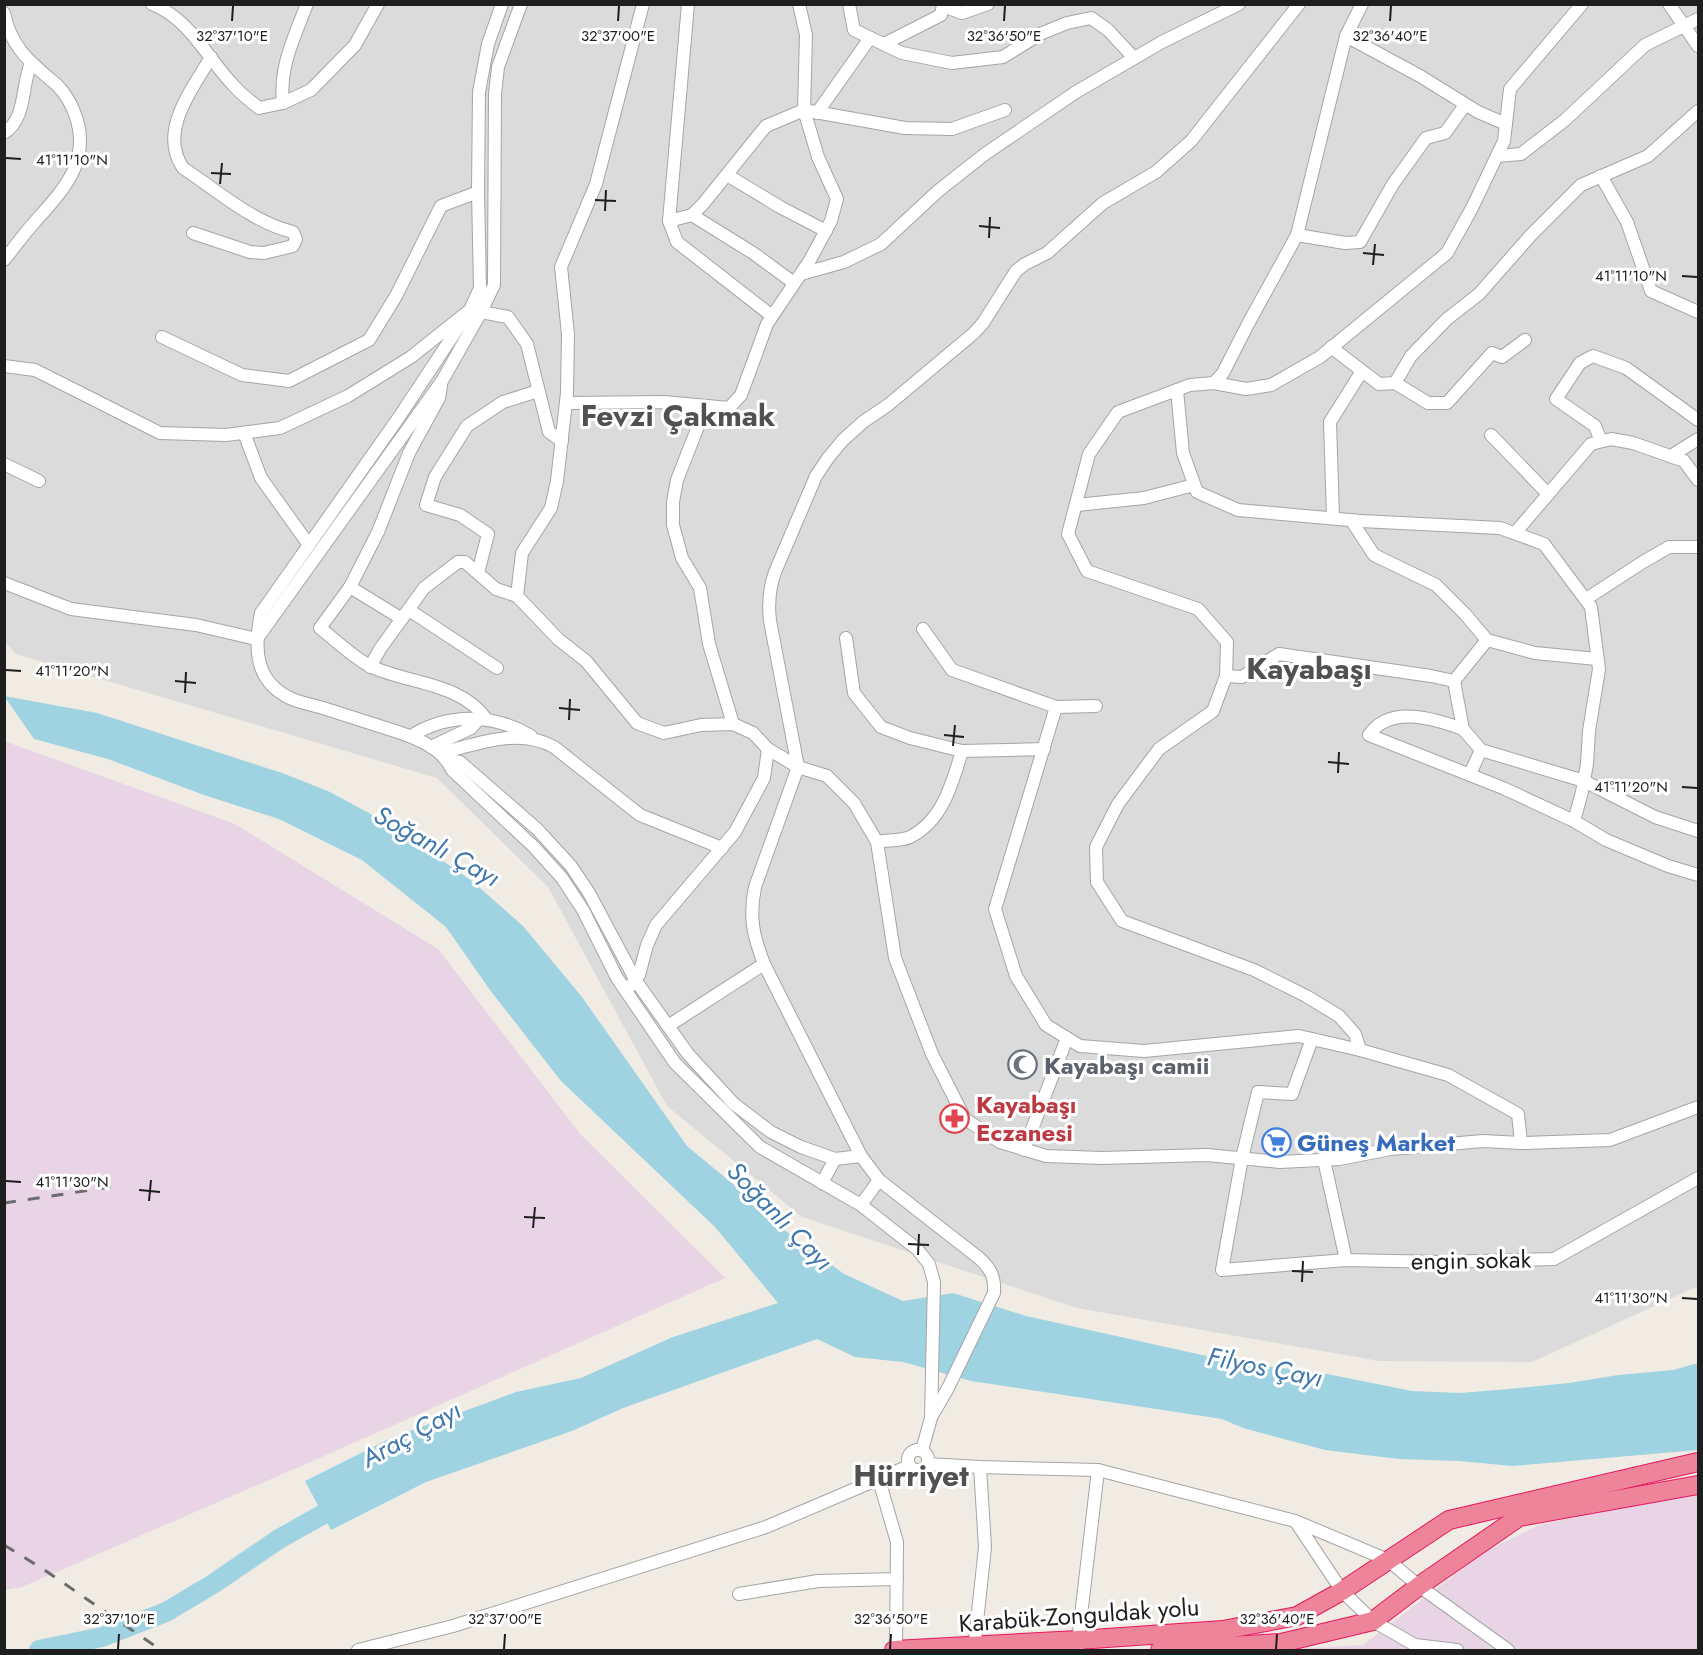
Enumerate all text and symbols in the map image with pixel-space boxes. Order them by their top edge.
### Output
text: 32°37'10"E [196,25,268,47]
text: 32°37'00"E [581,25,655,47]
text: 32°36'50"E [967,25,1041,47]
text: 32°36'40"E [1353,25,1427,47]
text: 41°11'10"N [36,149,108,171]
text: 41°11'10"N [1595,265,1667,287]
district label: Fevzi Çakmak [581,394,776,437]
district label: Kayabaşı [1246,647,1372,690]
text: 41°11'20"N [35,660,109,682]
text: 41°11'20"N [1594,776,1668,798]
water label: Soğanlı Çayı [367,796,507,896]
place label: Kayabaşı camii [1044,1048,1209,1083]
mosque icon: Kayabaşı camii [1007,1049,1039,1081]
place label: Kayabaşı Eczanesi [976,1087,1076,1150]
pharmacy icon: Kayabaşı Eczanesi [939,1102,971,1134]
place label: Güneş Market [1297,1125,1455,1160]
supermarket icon: Güneş Market [1260,1126,1292,1158]
water label: Soğanlı Çayı [718,1153,842,1279]
text: 41°11'30"N [35,1171,109,1193]
street label: engin sokak [1411,1241,1532,1279]
text: 41°11'30"N [1594,1287,1668,1309]
water label: Filyos Çayı [1204,1337,1326,1397]
water label: Araç Çayı [353,1391,468,1477]
district label: Hürriyet [853,1454,969,1497]
street label: Karabük-Zonguldak yolu [958,1589,1200,1641]
text: 32°37'10"E [83,1608,155,1630]
text: 32°37'00"E [468,1608,542,1630]
text: 32°36'50"E [854,1608,928,1630]
text: 32°36'40"E [1240,1608,1314,1630]

